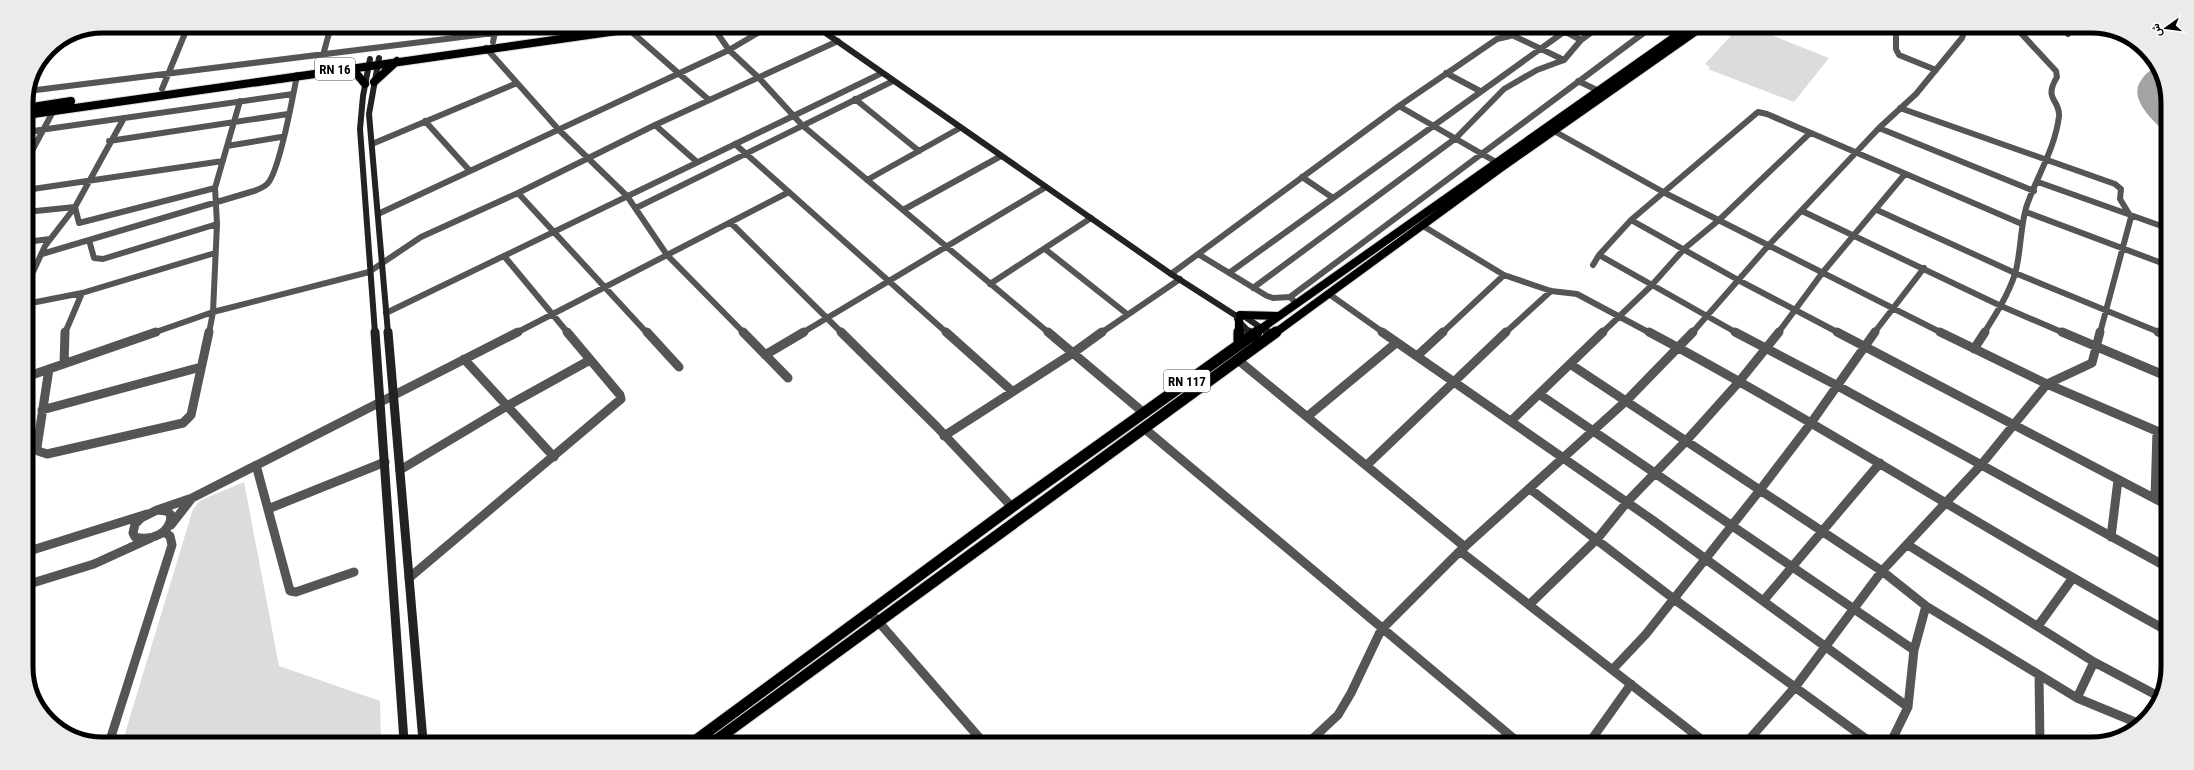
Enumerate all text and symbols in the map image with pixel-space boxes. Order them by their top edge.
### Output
north arrow [2146,8,2186,48]
text: ش [2149,22,2165,38]
road number: RN 16 [315,58,355,80]
road number: RN 117 [1164,370,1210,392]

